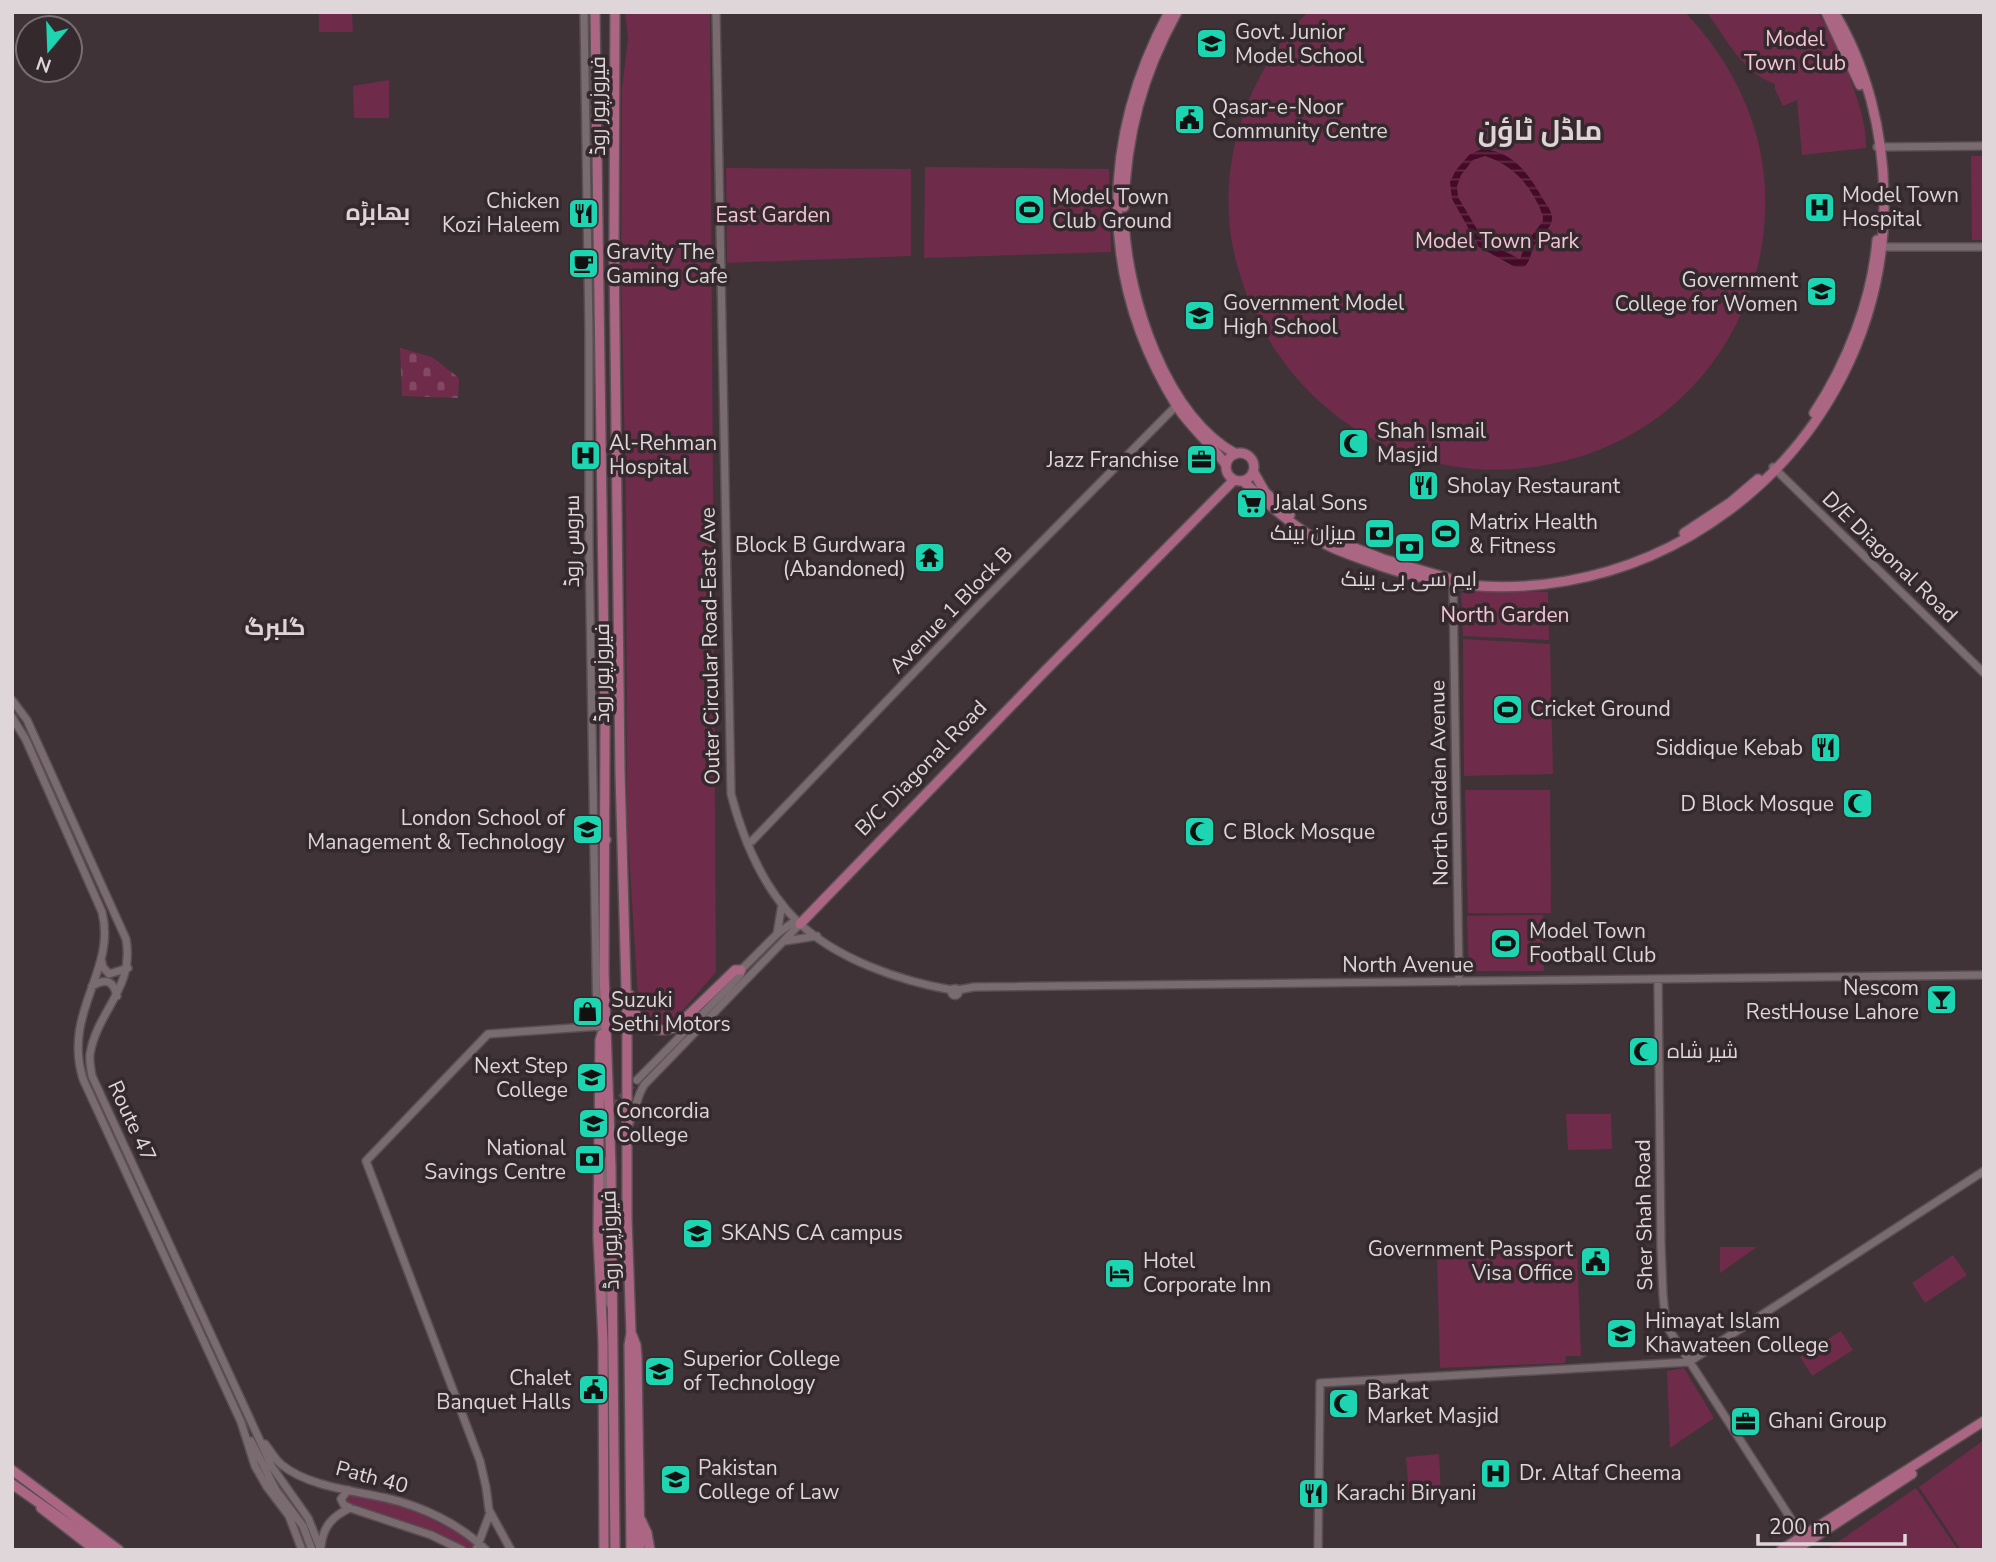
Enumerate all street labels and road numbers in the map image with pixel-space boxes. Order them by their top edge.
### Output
street label: فیروزپور روڈ [584,56,612,156]
street label: D/E Diagonal Road [1816,485,1964,629]
street label: سروس روڈ [558,495,586,587]
street label: Outer Circular Road-East Ave [694,507,726,785]
street label: Avenue 1 Block B [883,540,1019,680]
street label: فیروزپور روڈ [588,623,616,723]
street label: North Garden Avenue [1423,680,1455,886]
street label: B/C Diagonal Road [849,694,993,842]
street label: North Avenue [1342,951,1474,979]
street label: Route 47 [101,1076,163,1166]
street label: Sher Shah Road [1629,1139,1659,1291]
street label: فیروزپور روڈ [594,1190,626,1290]
street label: Path 40 [333,1454,411,1500]

